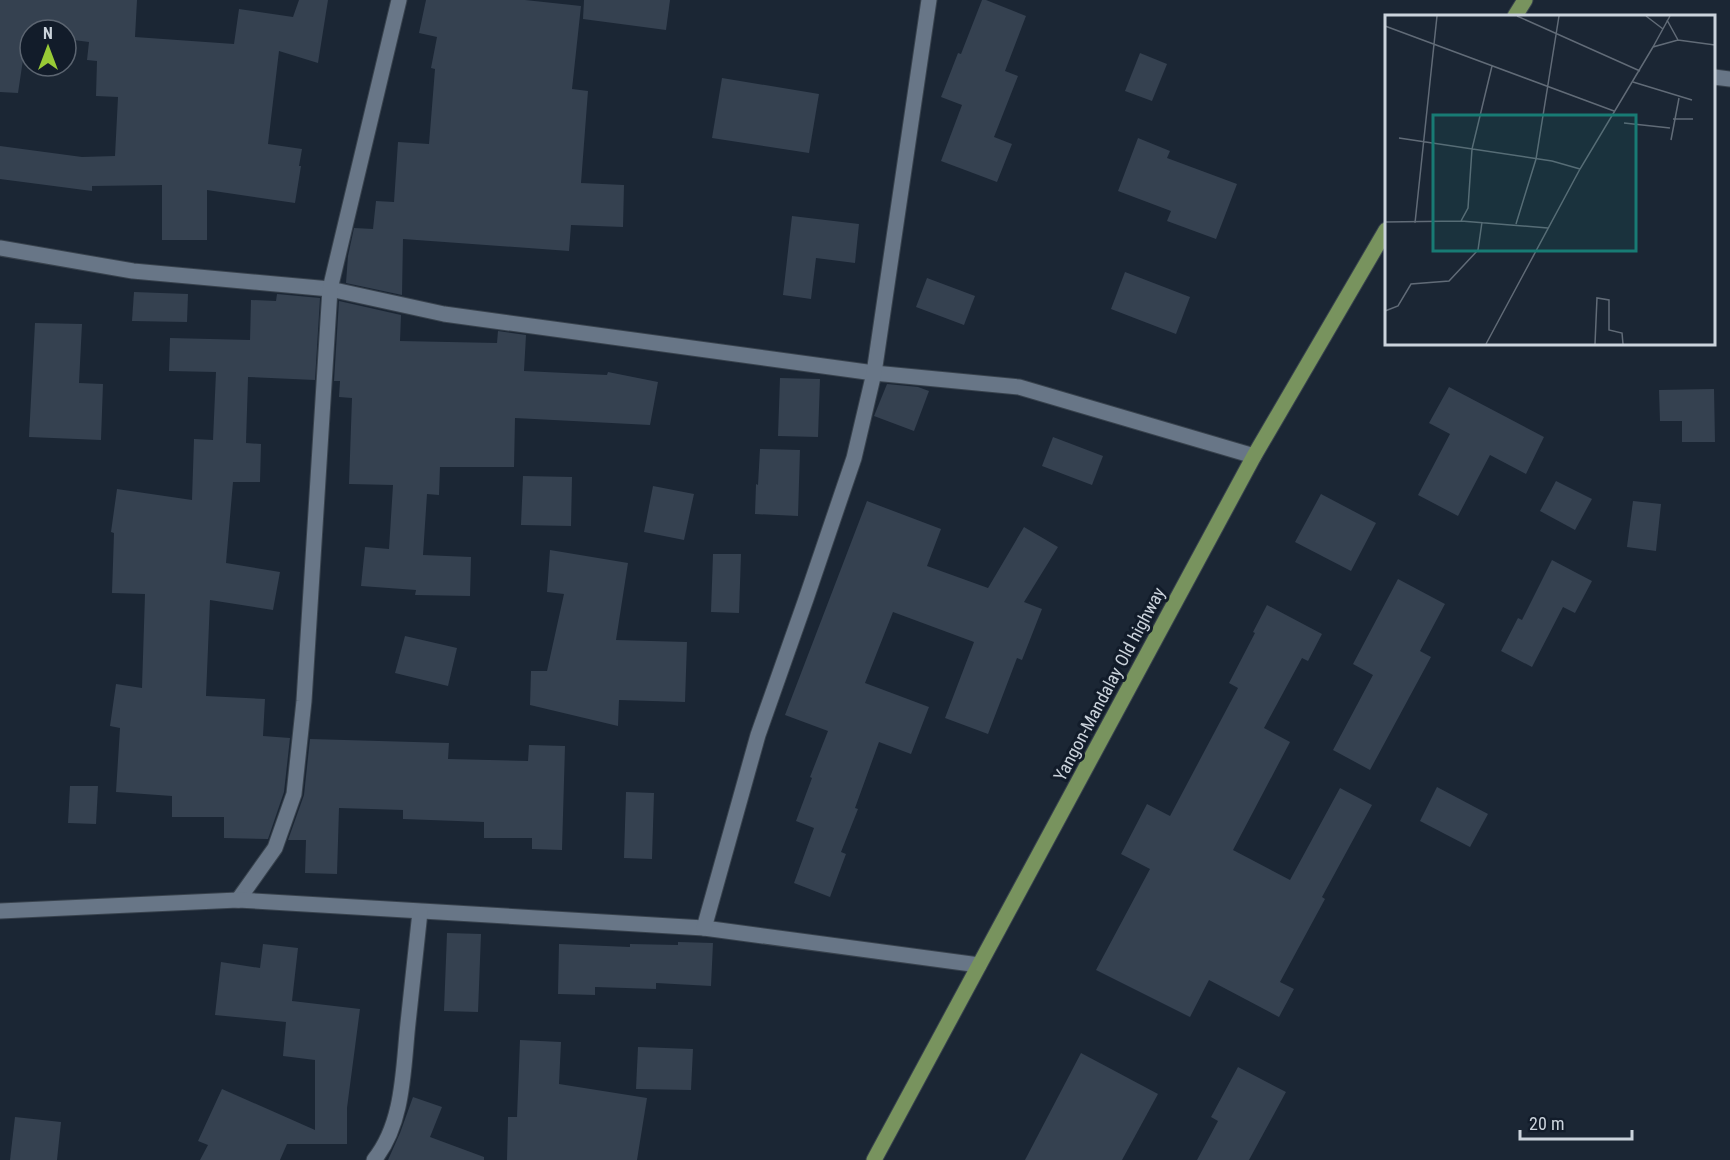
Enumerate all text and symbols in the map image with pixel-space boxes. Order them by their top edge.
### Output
inset map [1385,15,1715,345]
north arrow [18,18,78,78]
text: N [43,24,53,43]
street label: Yangon-Mandalay Old highway [1049,583,1169,784]
scale bar [1520,1103,1632,1141]
text: 20 m [1529,1113,1564,1134]

